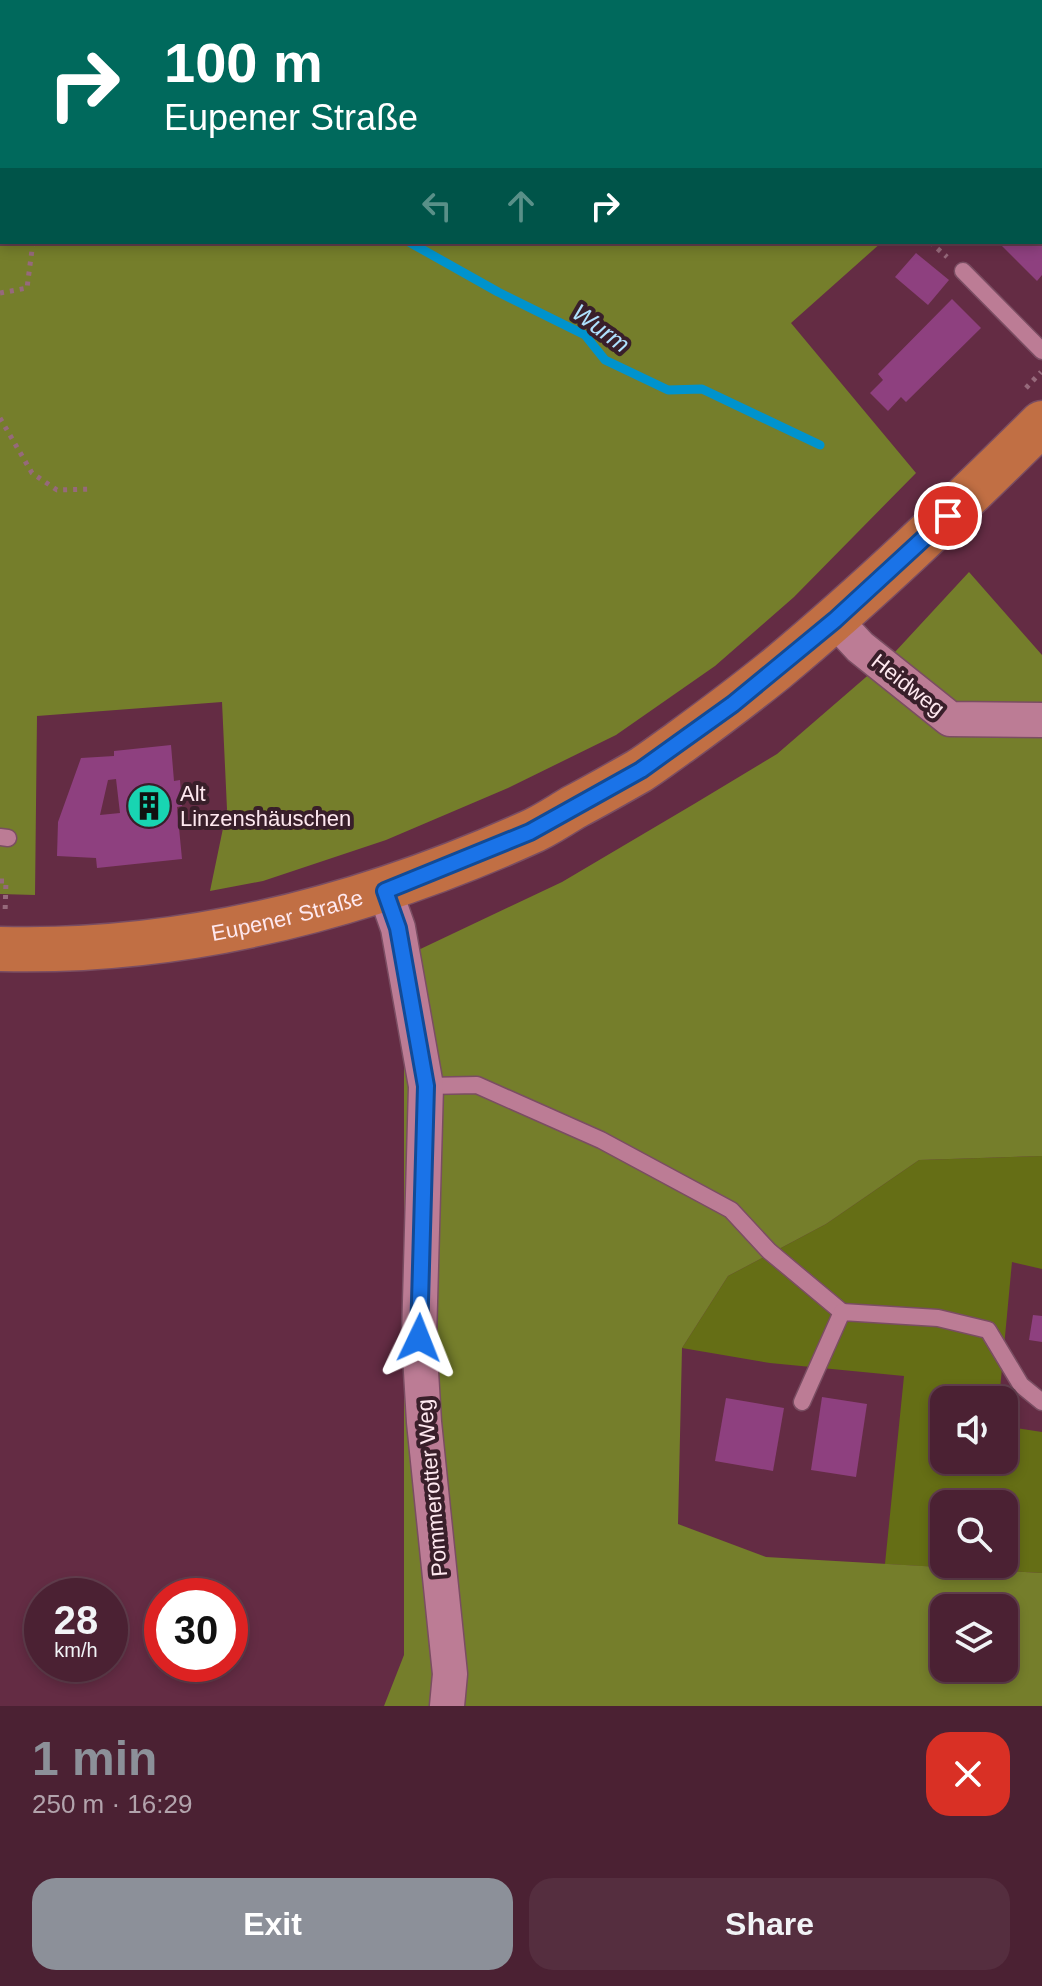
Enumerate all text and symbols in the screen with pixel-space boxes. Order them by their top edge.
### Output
text: 100 m [164,31,323,94]
icon: right [32,32,136,136]
text: Eupener Straße [164,97,418,138]
icon: left [415,184,459,228]
icon: ahead [499,184,543,228]
icon: right [583,184,627,228]
water label: Wurm [567,298,635,358]
pin [914,482,982,550]
icon: arrive [926,494,970,538]
street label: Heidweg [867,649,949,721]
place label: Alt Linzenshäuschen [180,781,351,831]
building icon: Alt Linzenshäuschen [125,782,173,830]
street label: Eupener Straße [209,884,366,945]
position arrow [377,1296,461,1380]
map controls [930,1386,1018,1682]
button: sound [930,1386,1018,1474]
street label: Pommerotter Weg [412,1398,452,1578]
button: search [930,1490,1018,1578]
speed limit sign: 30 [144,1578,248,1682]
button: layers [930,1594,1018,1682]
text: 28 [54,1598,98,1642]
text: km/h [54,1639,98,1661]
text: 1 min [32,1732,157,1785]
button: close [926,1732,1010,1816]
text: 250 m · 16:29 [32,1789,192,1819]
button: Exit [32,1878,513,1970]
button: Share [529,1878,1010,1970]

